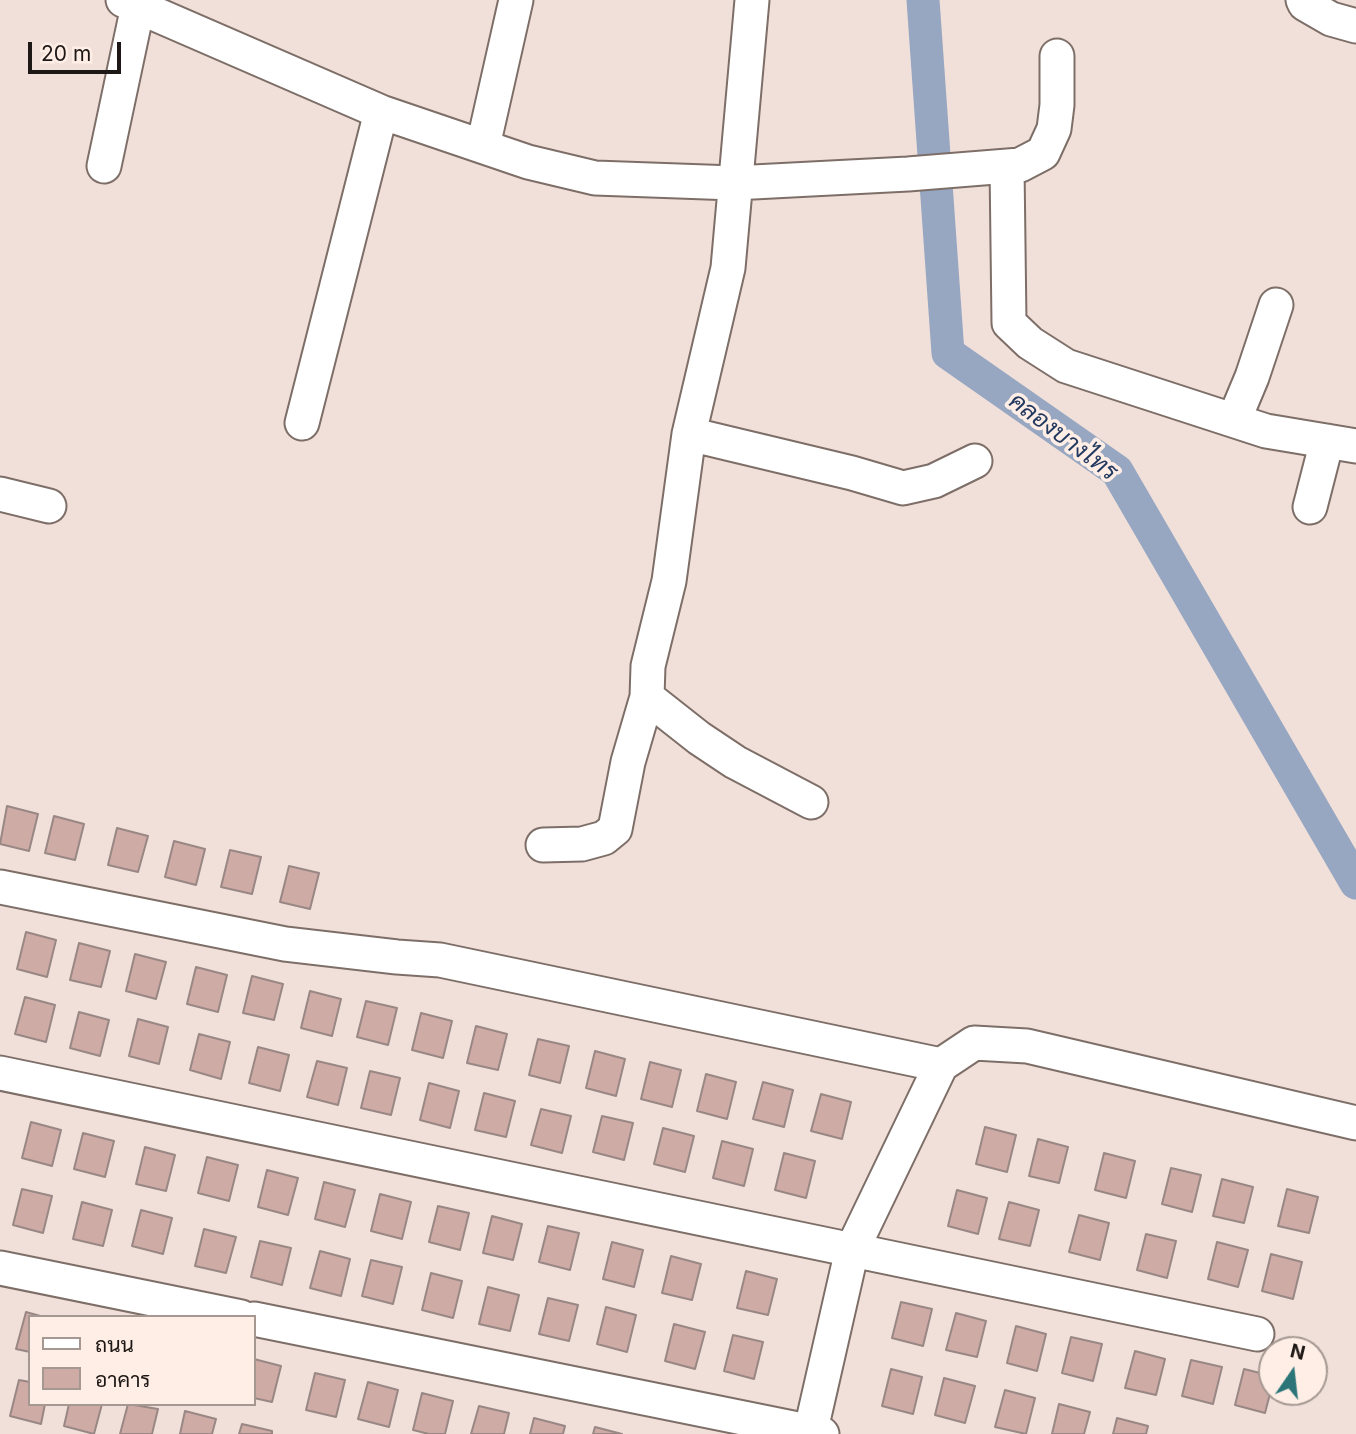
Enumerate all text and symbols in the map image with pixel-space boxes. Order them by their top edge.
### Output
scale bar [32,28,124,72]
text: 20 m [41,41,91,66]
water label: คลองบางไทร [1003,387,1123,487]
legend [28,1315,256,1406]
text: ถนน [95,1332,134,1357]
north arrow [1258,1336,1328,1406]
text: N [1288,1339,1308,1365]
text: อาคาร [95,1367,151,1392]

